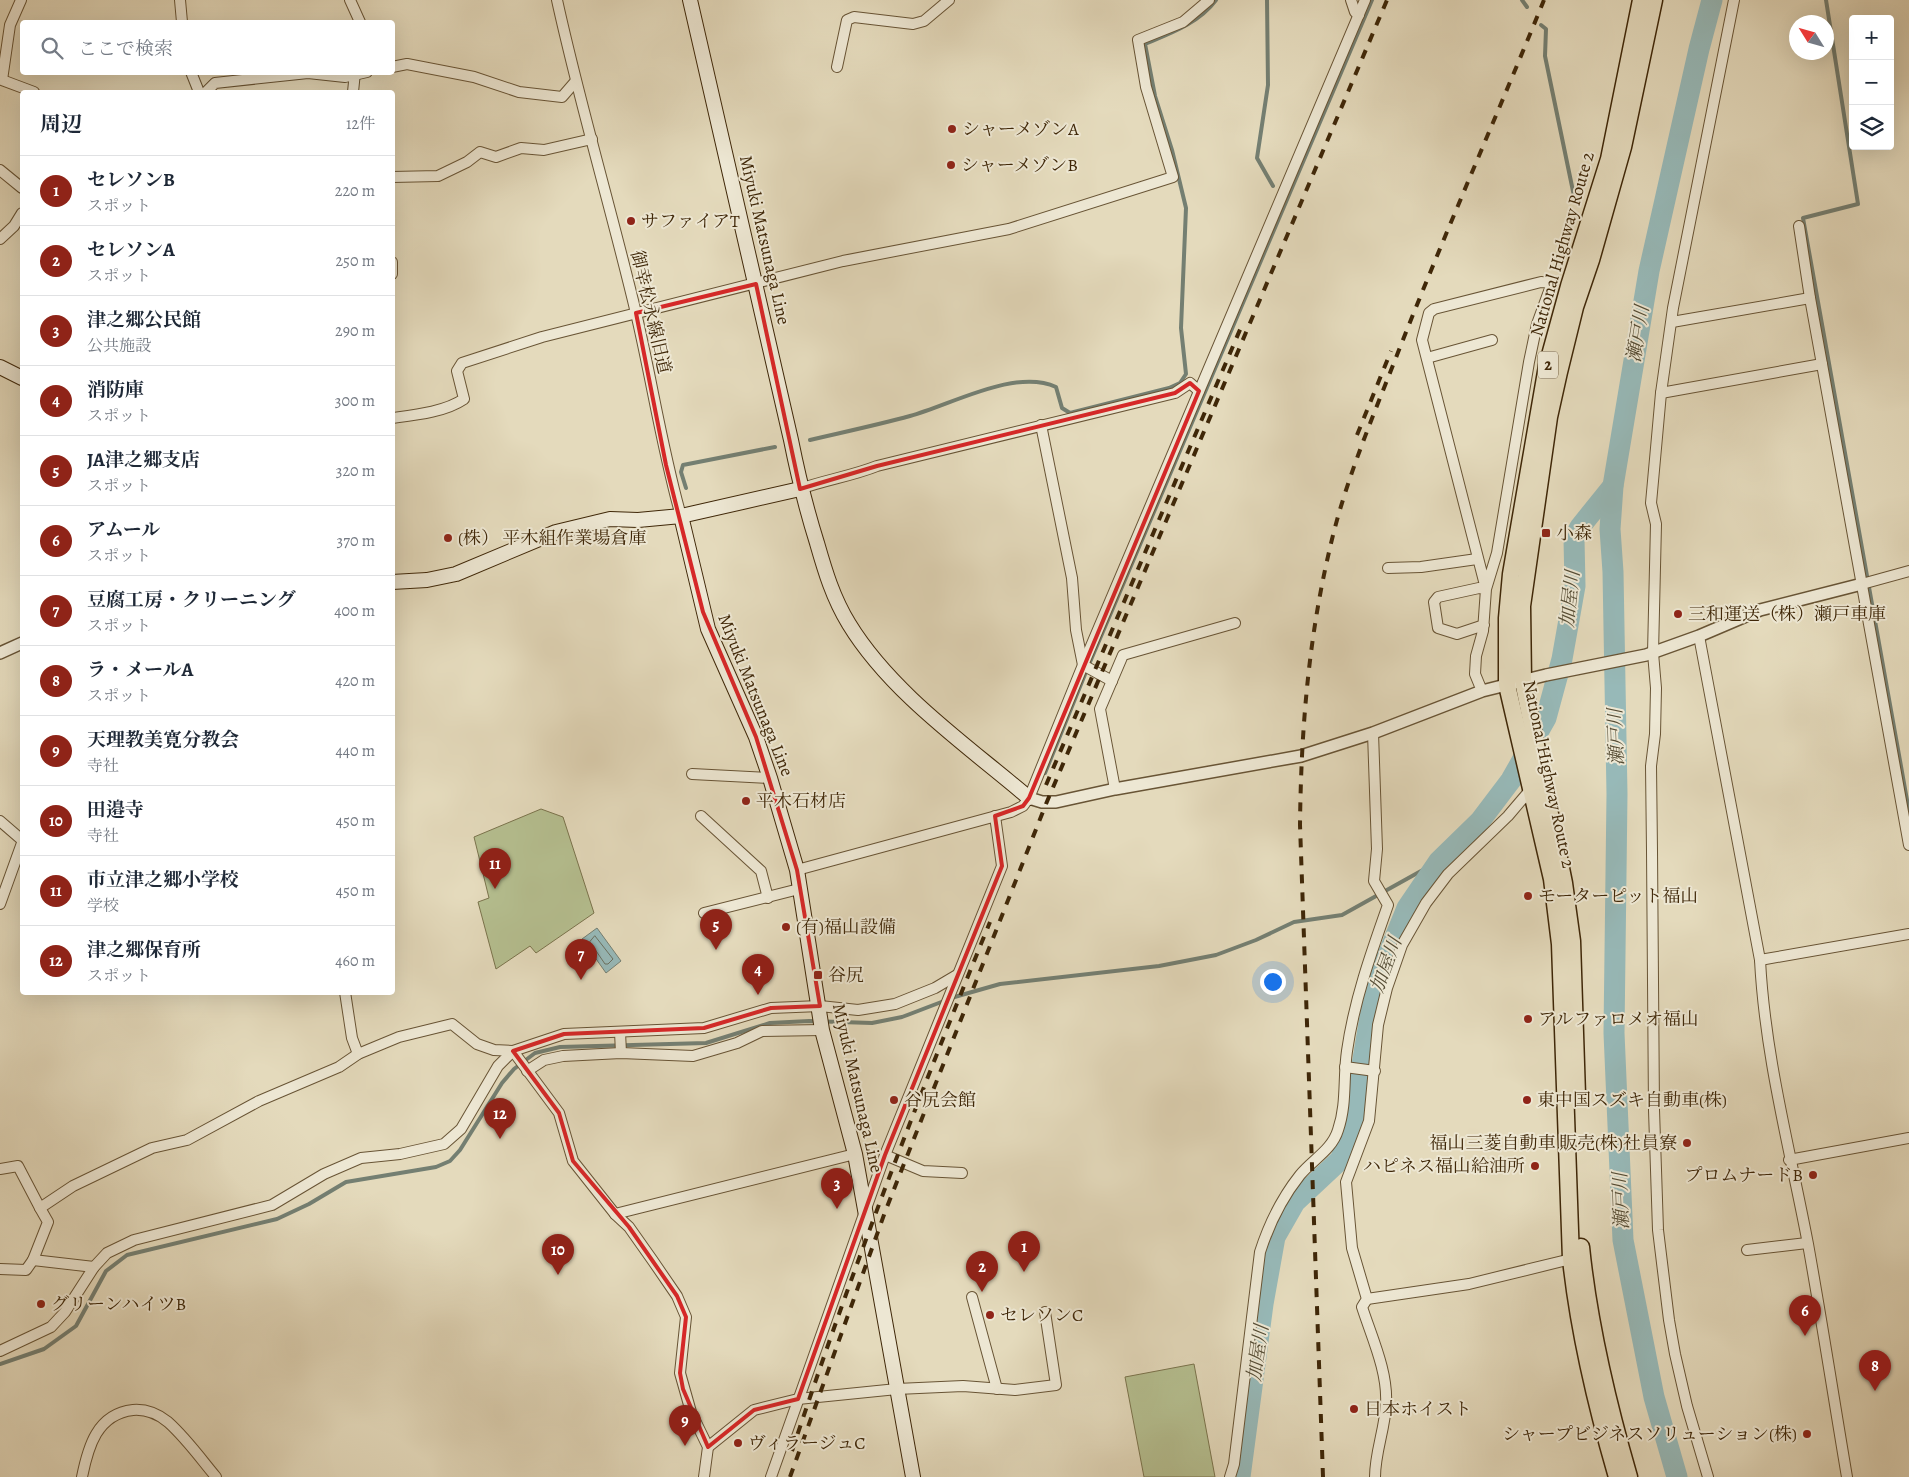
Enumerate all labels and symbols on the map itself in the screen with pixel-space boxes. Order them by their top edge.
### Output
north arrow [1789,15,1834,60]
place label: シャーメゾンA [962,117,1079,141]
marker: シャーメゾンA [946,123,958,135]
street label: National Highway Route 2 [1524,148,1600,339]
street label: Miyuki Matsunaga Line [734,153,796,327]
place label: シャーメゾンB [961,153,1078,177]
marker: シャーメゾンB [945,159,957,171]
place label: サファイアT [641,209,740,233]
marker: サファイアT [625,215,637,227]
street label: 御幸松永線旧道 [625,248,677,376]
water label: 瀬戸川 [1621,302,1656,364]
road number: 2 [1538,352,1558,378]
place label: 小森 [1556,521,1592,545]
place label: (株） 平木組作業場倉庫 [458,526,647,550]
marker: 小森 [1540,527,1552,539]
marker: (株） 平木組作業場倉庫 [442,532,454,544]
water label: 加屋川 [1554,567,1586,629]
place label: 三和運送（株）瀬戸車庫 [1688,602,1886,626]
marker: 三和運送（株）瀬戸車庫 [1672,608,1684,620]
street label: Miyuki Matsunaga Line [712,610,800,780]
street label: National Highway Route 2 [1517,678,1581,870]
water label: 瀬戸川 [1602,706,1630,766]
place label: 平木石材店 [756,789,846,813]
marker: 平木石材店 [740,795,752,807]
pin: 11 [479,848,511,889]
place label: モーターピット福山 [1538,884,1699,908]
marker: モーターピット福山 [1522,890,1534,902]
pin: 5 [700,909,732,950]
place label: (有)福山設備 [796,915,896,939]
marker: (有)福山設備 [780,921,792,933]
water label: 加屋川 [1364,932,1409,996]
pin: 7 [565,939,597,980]
pin: 4 [742,954,774,995]
place label: 谷尻 [828,963,864,987]
marker: 谷尻 [812,969,824,981]
your location [1260,969,1286,995]
street label: Miyuki Matsunaga Line [827,1001,889,1175]
place label: アルファロメオ福山 [1538,1007,1699,1031]
marker: アルファロメオ福山 [1522,1013,1534,1025]
place label: 谷尻会館 [904,1088,976,1112]
place label: 東中国スズキ自動車(株) [1537,1088,1727,1112]
marker: 谷尻会館 [888,1094,900,1106]
marker: 東中国スズキ自動車(株) [1521,1094,1533,1106]
pin: 12 [484,1098,516,1139]
place label: 福山三菱自動車 販売(株)社員寮 [1430,1131,1677,1155]
marker: 福山三菱自動車 販売(株)社員寮 [1681,1137,1693,1149]
place label: ハピネス福山給油所 [1363,1154,1525,1178]
marker: ハピネス福山給油所 [1529,1160,1541,1172]
place label: プロムナードB [1685,1163,1803,1187]
pin: 3 [821,1168,853,1209]
marker: プロムナードB [1807,1169,1819,1181]
water label: 瀬戸川 [1607,1170,1635,1230]
pin: 1 [1008,1231,1040,1272]
pin: 10 [542,1234,574,1275]
pin: 2 [966,1251,998,1292]
place label: グリーンハイツB [51,1292,186,1316]
pin: 6 [1789,1295,1821,1336]
marker: グリーンハイツB [35,1298,47,1310]
place label: セレソンC [1000,1303,1083,1327]
marker: セレソンC [984,1309,996,1321]
water label: 加屋川 [1241,1321,1275,1383]
pin: 8 [1859,1350,1891,1391]
place label: 日本ホイスト [1364,1397,1472,1421]
marker: 日本ホイスト [1348,1403,1360,1415]
pin: 9 [669,1405,701,1446]
place label: シャープビジネスソリューション(株) [1502,1422,1797,1446]
marker: シャープビジネスソリューション(株) [1801,1428,1813,1440]
place label: ヴィラージュC [748,1431,865,1455]
marker: ヴィラージュC [732,1437,744,1449]

